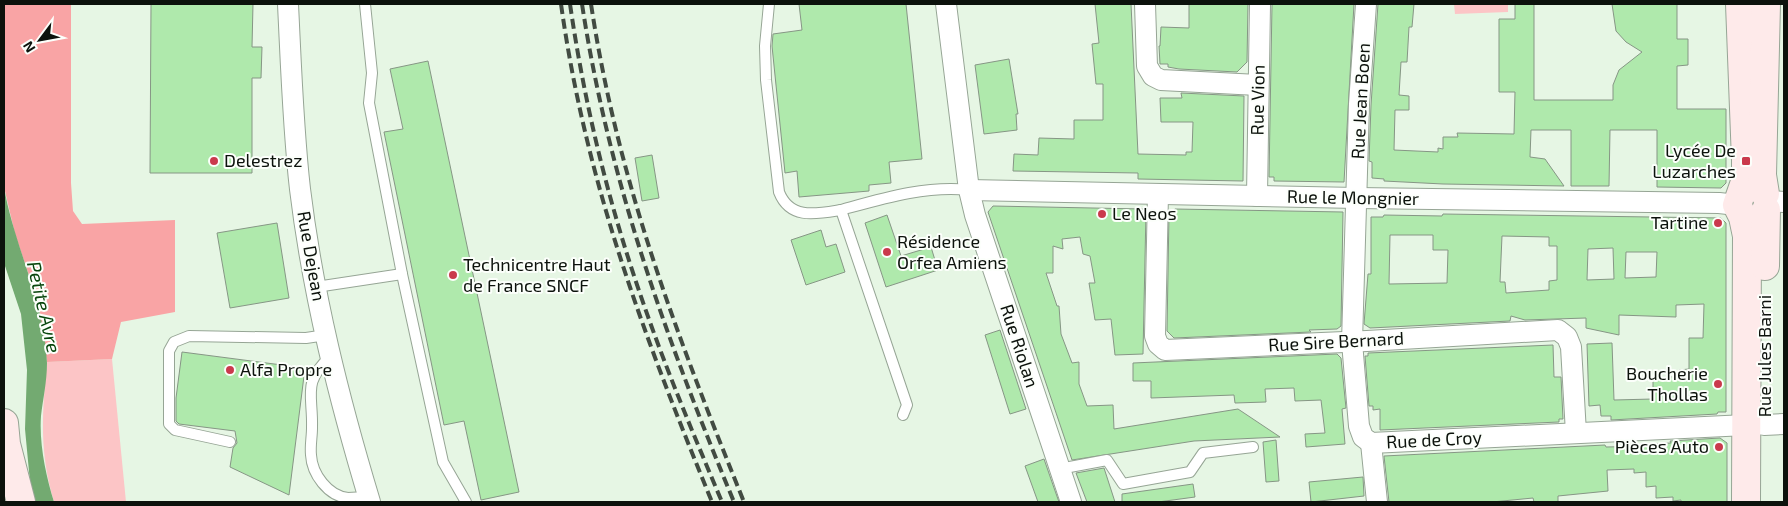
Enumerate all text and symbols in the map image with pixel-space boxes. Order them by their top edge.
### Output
north arrow [15,15,65,65]
text: N [19,38,38,56]
street label: Rue Jean Boen [1346,42,1374,160]
street label: Rue Vion [1245,64,1269,136]
place label: Lycée De Luzarches [1652,139,1736,182]
place label: Delestrez [224,149,302,171]
marker: Delestrez [208,155,220,167]
marker: Lycée De Luzarches [1740,155,1752,167]
street label: Rue le Mongnier [1287,185,1419,209]
place label: Le Neos [1112,202,1177,224]
marker: Le Neos [1096,208,1108,220]
street label: Rue Dejean [293,209,331,303]
place label: Tartine [1651,211,1708,233]
marker: Tartine [1712,217,1724,229]
place label: Résidence Orfea Amiens [897,230,1007,273]
marker: Résidence Orfea Amiens [881,246,893,258]
place label: Technicentre Haut de France SNCF [463,253,611,296]
water label: Petite Avre [23,259,66,355]
marker: Technicentre Haut de France SNCF [447,269,459,281]
street label: Rue Jules Barni [1753,295,1775,417]
street label: Rue Riolan [996,301,1044,390]
street label: Rue Sire Bernard [1267,326,1404,356]
place label: Alfa Propre [240,358,332,380]
place label: Boucherie Thollas [1626,362,1708,405]
marker: Alfa Propre [224,364,236,376]
marker: Boucherie Thollas [1712,378,1724,390]
street label: Rue de Croy [1385,425,1483,452]
place label: Pièces Auto [1615,435,1709,457]
marker: Pièces Auto [1713,441,1725,453]

